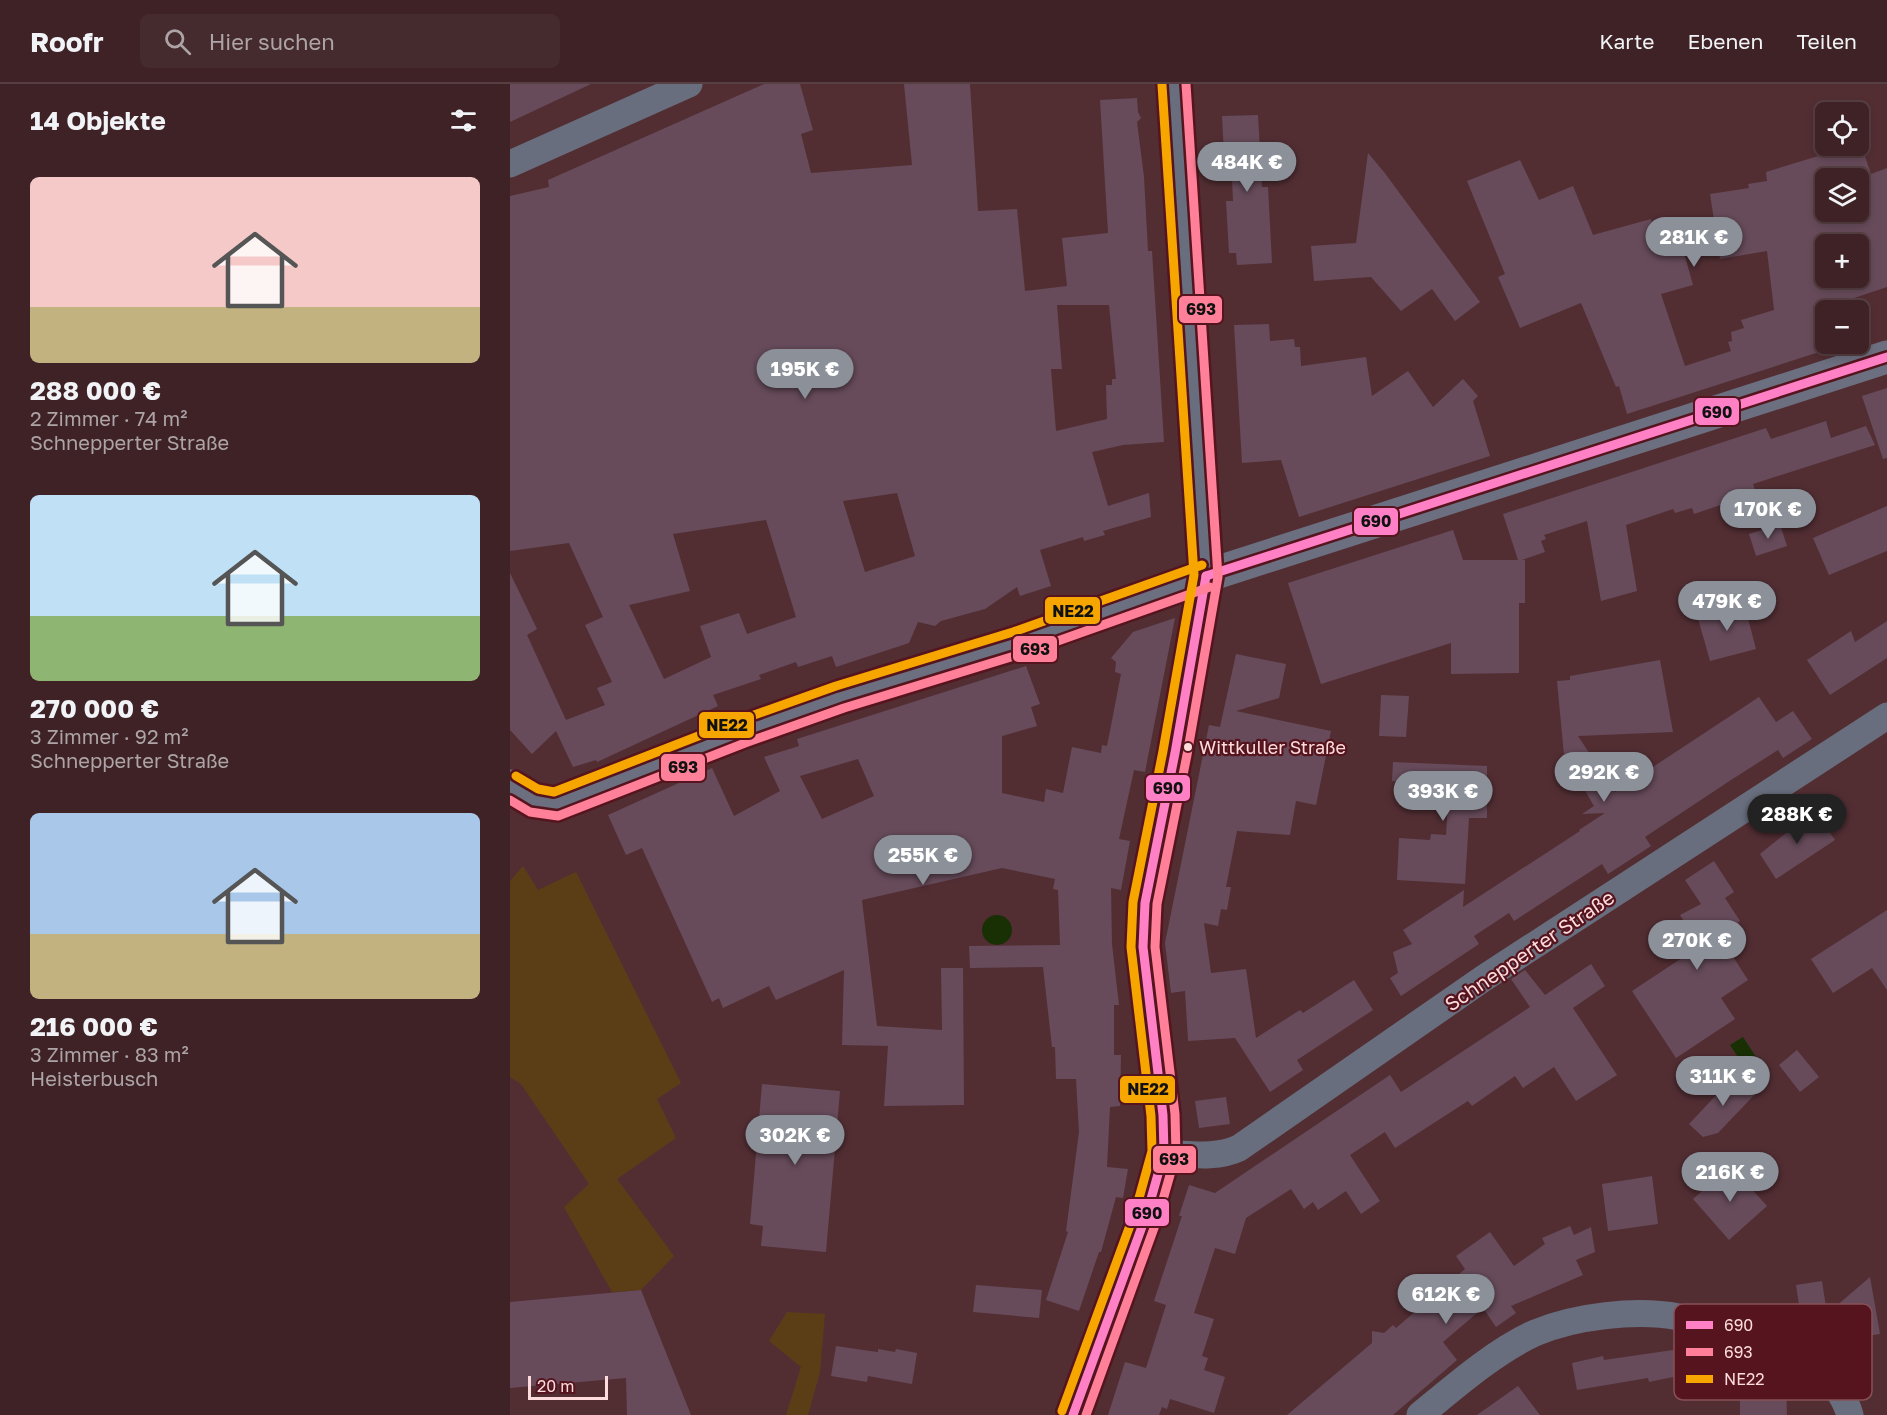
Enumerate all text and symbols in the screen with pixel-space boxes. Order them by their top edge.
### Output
search box [140,14,560,68]
text: Roofr [30,25,104,58]
icon: search [161,25,194,58]
text: Hier suchen [209,28,335,55]
text: Karte [1599,28,1655,54]
text: Ebenen [1688,28,1763,54]
text: Teilen [1796,28,1857,54]
map controls [1815,102,1869,354]
button: locate [1815,102,1869,156]
icon: filters [447,104,480,137]
text: 14 Objekte [30,105,166,136]
pin: 484K € [1198,142,1296,193]
text: 484K € [1211,149,1283,173]
button: layers [1815,168,1869,222]
icon: home [201,216,309,324]
pin: 281K € [1645,217,1743,268]
text: 281K € [1660,224,1728,248]
button: + [1815,234,1869,288]
line badge: 693 [1178,295,1223,324]
text: 693 [1186,299,1216,319]
button: − [1815,300,1869,354]
pin: 195K € [756,349,854,400]
text: 195K € [771,356,839,380]
text: 288 000 € [30,375,161,406]
line badge: 690 [1694,397,1740,426]
text: 690 [1702,402,1732,422]
text: 2 Zimmer · 74 m² [30,406,187,430]
text: Schnepperter Straße [30,430,229,454]
pin: 170K € [1719,489,1817,540]
text: 170K € [1734,496,1802,520]
line badge: 690 [1353,507,1399,536]
text: 690 [1361,511,1391,531]
icon: home [201,534,309,642]
pin: 479K € [1678,581,1776,632]
text: 479K € [1692,588,1762,612]
line badge: NE22 [1044,596,1101,625]
text: NE22 [1052,601,1094,621]
line badge: 693 [1012,635,1058,663]
text: 693 [1020,639,1050,659]
text: 270 000 € [30,693,159,724]
line badge: NE22 [698,711,755,739]
text: NE22 [706,715,748,735]
text: 3 Zimmer · 92 m² [30,724,188,748]
place label: Wittkuller Straße [1199,736,1346,758]
marker: Wittkuller Straße [1182,741,1194,753]
text: Schnepperter Straße [30,748,229,772]
pin: 292K € [1555,752,1653,803]
line badge: 693 [660,753,706,782]
text: 693 [668,757,698,777]
text: 292K € [1569,759,1639,783]
pin: 393K € [1394,771,1492,822]
line badge: 690 [1145,774,1191,802]
text: 690 [1153,778,1183,798]
text: 393K € [1408,778,1478,802]
pin: 288K € [1748,794,1846,845]
text: 288K € [1761,801,1833,825]
pin: 255K € [874,835,972,886]
text: 255K € [888,842,958,866]
icon: home [201,852,309,960]
street label: Schnepperter Straße [1440,884,1618,1016]
pin: 270K € [1648,920,1746,971]
text: 270K € [1662,927,1732,951]
text: 216 000 € [30,1011,158,1042]
text: 3 Zimmer · 83 m² [30,1042,189,1066]
pin: 311K € [1674,1056,1772,1107]
text: 311K € [1690,1063,1756,1087]
text: Heisterbusch [30,1066,158,1090]
line badge: NE22 [1119,1075,1176,1104]
text: NE22 [1127,1079,1169,1099]
pin: 302K € [746,1115,844,1166]
text: 302K € [760,1122,831,1146]
line badge: 693 [1152,1145,1197,1174]
text: 693 [1159,1149,1189,1169]
pin: 216K € [1681,1152,1779,1203]
text: 216K € [1696,1159,1764,1183]
line badge: 690 [1124,1198,1170,1227]
text: 690 [1132,1203,1162,1223]
pin: 612K € [1397,1274,1495,1325]
text: 612K € [1412,1281,1480,1305]
legend [1674,1304,1872,1400]
text: 690 [1724,1315,1753,1335]
text: 693 [1724,1342,1753,1362]
text: NE22 [1724,1369,1764,1389]
scale bar [528,1373,608,1400]
text: 20 m [537,1376,574,1396]

